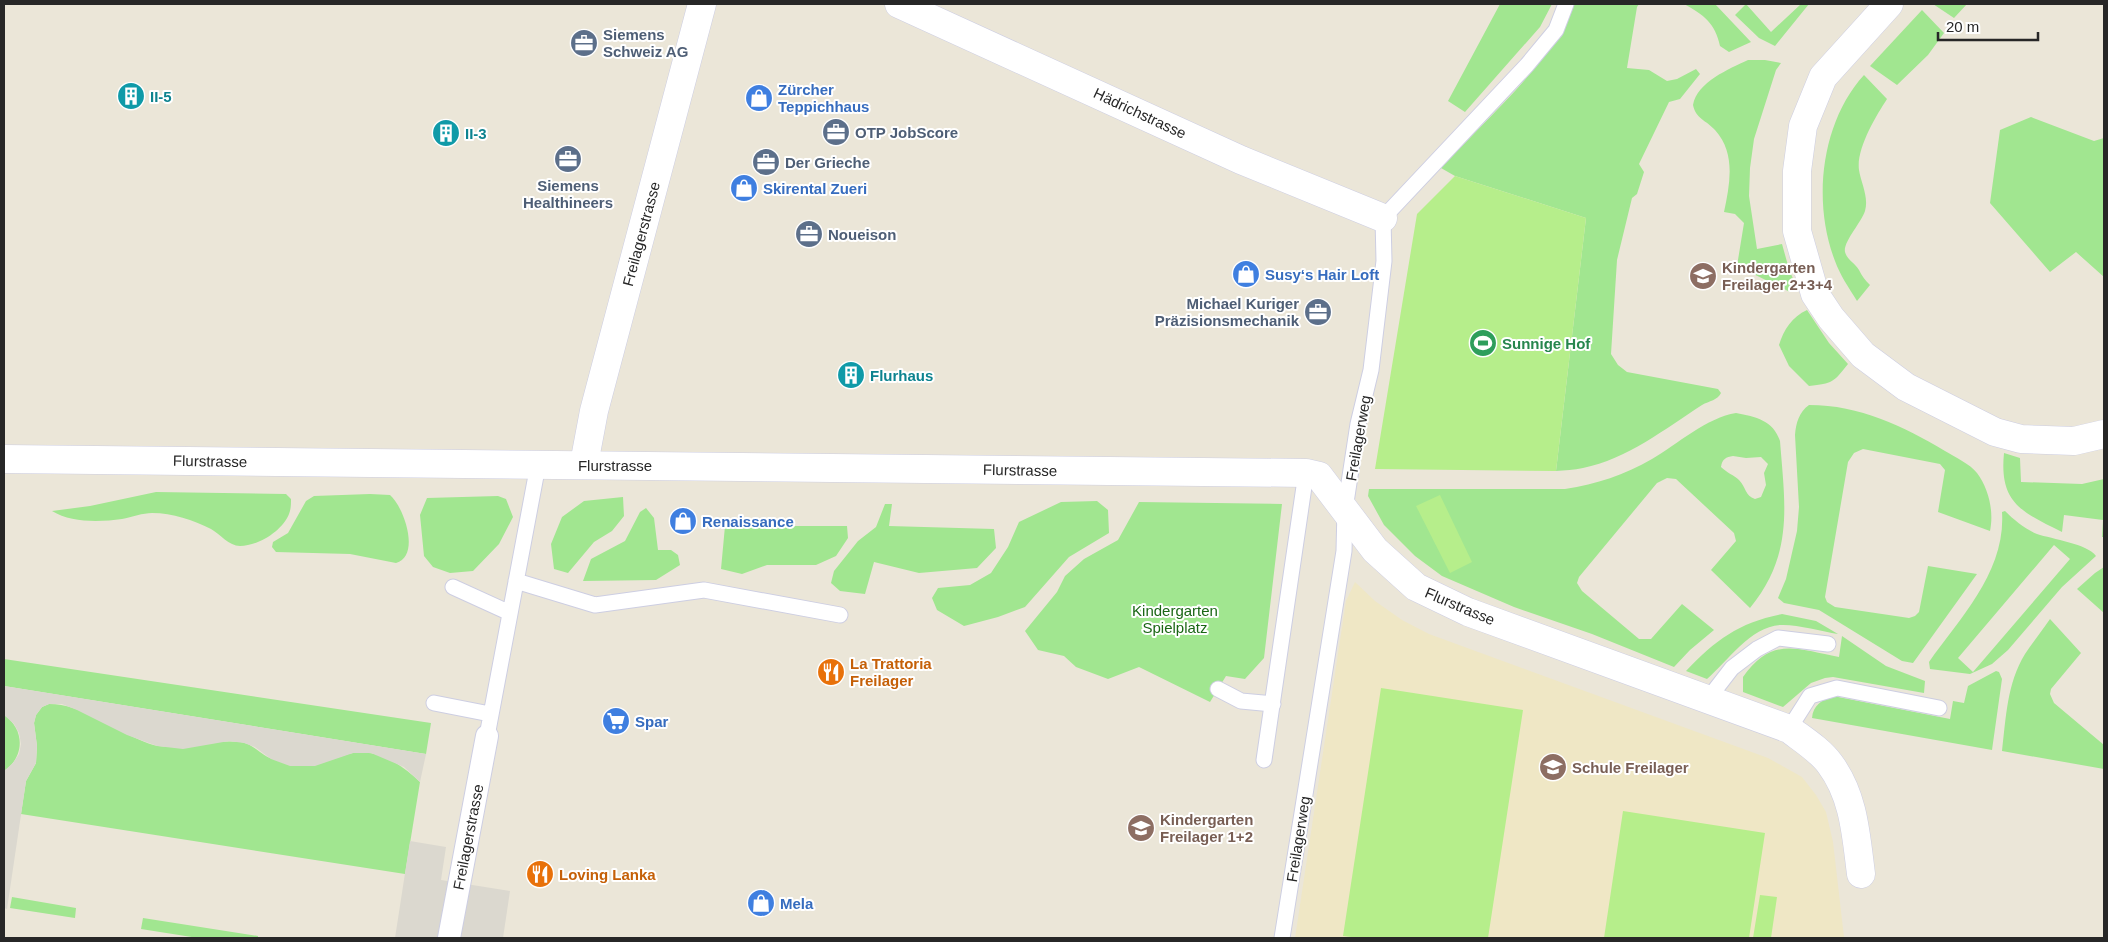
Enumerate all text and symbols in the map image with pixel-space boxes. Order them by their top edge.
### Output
scale bar [1938,10,2038,42]
text: 20 m [1946,18,1979,35]
place label: Siemens Schweiz AG [603,26,688,60]
office icon: Siemens Schweiz AG [569,28,599,58]
building icon: II-5 [116,81,146,111]
place label: Zürcher Teppichhaus [778,81,869,115]
shop icon: Zürcher Teppichhaus [744,83,774,113]
street label: Hädrichstrasse [1091,84,1189,142]
place label: II-5 [150,88,172,105]
office icon: OTP JobScore [821,117,851,147]
building icon: II-3 [431,118,461,148]
place label: OTP JobScore [855,124,958,141]
place label: II-3 [465,125,487,142]
office icon: Siemens Healthineers [553,144,583,174]
office icon: Der Grieche [751,147,781,177]
place label: Der Grieche [785,154,870,171]
shop icon: Skirental Zueri [729,173,759,203]
place label: Siemens Healthineers [523,177,613,211]
street label: Freilagerstrasse [619,180,663,288]
place label: Skirental Zueri [763,180,867,197]
office icon: Noueison [794,219,824,249]
place label: Noueison [828,226,896,243]
shop icon: Susy‘s Hair Loft [1231,259,1261,289]
place label: Kindergarten Freilager 2+3+4 [1722,259,1833,293]
school or university icon: Kindergarten Freilager 2+3+4 [1688,261,1718,291]
place label: Susy‘s Hair Loft [1265,266,1379,283]
place label: Michael Kuriger Präzisionsmechanik [1155,295,1300,329]
office icon: Michael Kuriger Präzisionsmechanik [1303,297,1333,327]
sports icon: Sunnige Hof [1468,328,1498,358]
place label: Sunnige Hof [1502,335,1591,352]
building icon: Flurhaus [836,360,866,390]
place label: Flurhaus [870,367,933,384]
street label: Freilagerweg [1342,394,1374,482]
street label: Flurstrasse [173,452,247,470]
street label: Flurstrasse [578,457,652,474]
street label: Flurstrasse [983,461,1057,479]
shop icon: Renaissance [668,506,698,536]
place label: Renaissance [702,513,794,530]
street label: Flurstrasse [1423,584,1497,628]
park label: Kindergarten Spielplatz [1132,602,1218,636]
place label: La Trattoria Freilager [850,655,932,689]
restaurant icon: La Trattoria Freilager [816,657,846,687]
supermarket icon: Spar [601,706,631,736]
place label: Spar [635,713,669,730]
school or university icon: Schule Freilager [1538,752,1568,782]
place label: Schule Freilager [1572,759,1689,776]
street label: Freilagerstrasse [449,783,487,891]
street label: Freilagerweg [1283,795,1313,883]
place label: Kindergarten Freilager 1+2 [1160,811,1253,845]
school or university icon: Kindergarten Freilager 1+2 [1126,813,1156,843]
restaurant icon: Loving Lanka [525,859,555,889]
place label: Loving Lanka [559,866,656,883]
shop icon: Mela [746,888,776,918]
place label: Mela [780,895,814,912]

